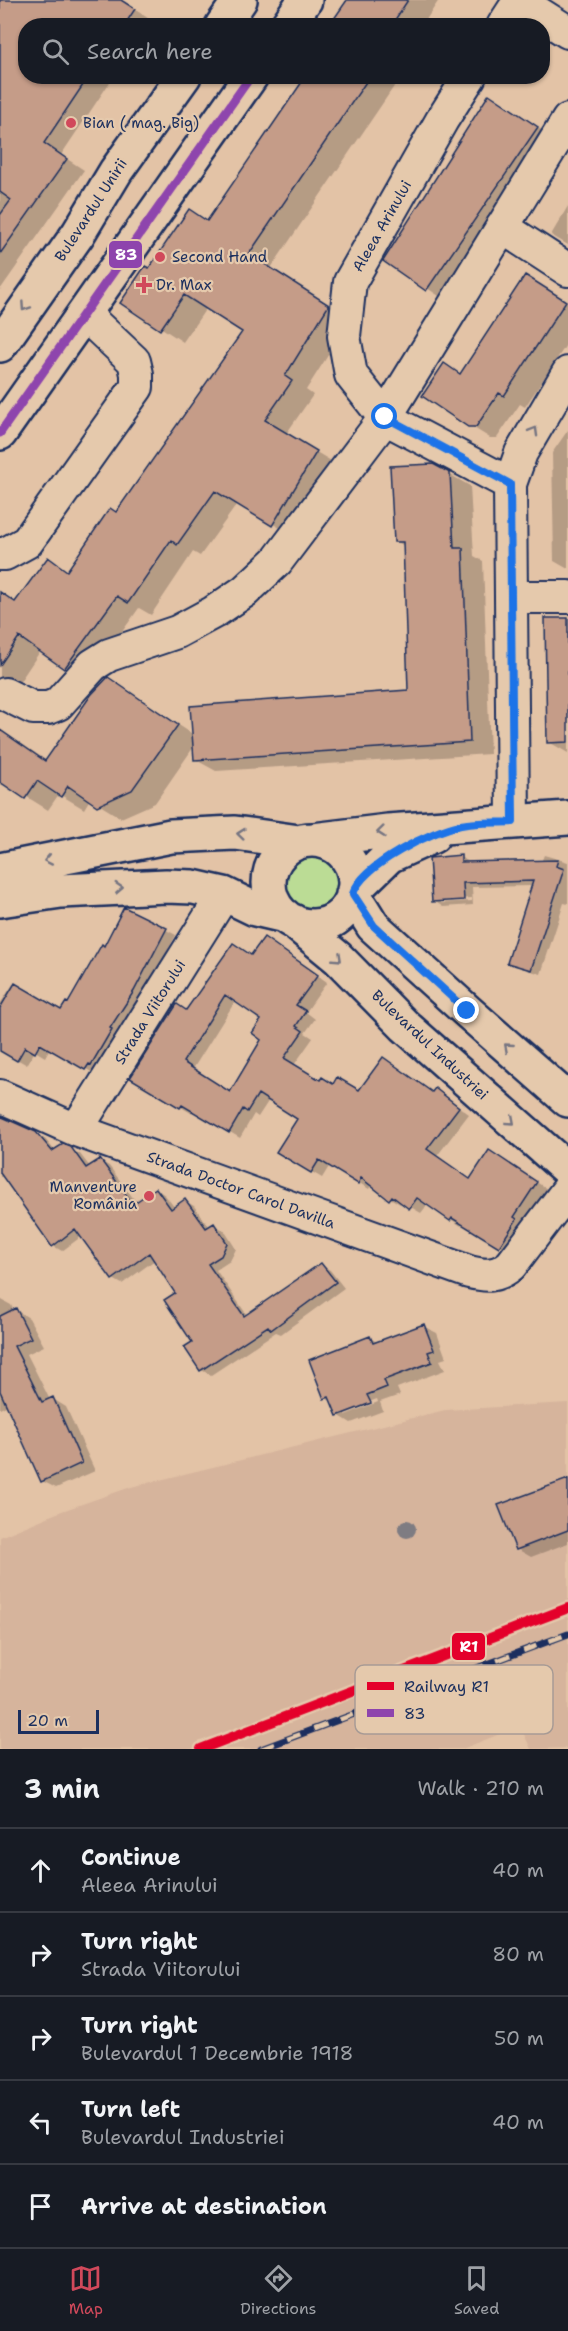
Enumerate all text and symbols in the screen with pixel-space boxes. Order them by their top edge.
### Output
search box [18,18,550,84]
icon: search [39,35,72,68]
text: Search here [87,37,213,66]
place label: Bian ( mag. Big) [83,113,199,133]
marker: Bian ( mag. Big) [64,116,78,130]
street label: Bulevardul Unirii [50,155,132,265]
street label: Aleea Arinului [348,177,416,275]
line badge: 83 [108,240,143,269]
text: 83 [115,244,137,265]
place label: Second Hand [172,247,268,267]
marker: Second Hand [153,250,167,264]
place label: Dr. Max [156,275,212,295]
marker: Dr. Max [137,278,151,292]
one-way arrow [21,301,33,311]
route start [371,403,397,429]
one-way arrow [527,427,538,437]
one-way arrow [376,825,385,838]
one-way arrow [236,828,246,841]
one-way arrow [44,853,54,866]
one-way arrow [115,882,124,895]
one-way arrow [331,951,342,962]
street label: Strada Viitorului [110,956,190,1068]
street label: Bulevardul Industriei [367,986,493,1104]
route end [453,997,479,1023]
one-way arrow [504,1043,515,1054]
one-way arrow [504,1114,515,1125]
street label: Strada Doctor Carol Davilla [144,1147,339,1234]
place label: Manventure România [50,1177,138,1214]
marker: Manventure România [142,1189,156,1203]
line badge: R1 [451,1632,486,1661]
text: R1 [460,1636,478,1657]
legend [355,1665,553,1734]
text: Railway R1 [404,1676,489,1697]
text: 83 [404,1703,426,1724]
scale bar [18,1707,99,1734]
text: 20 m [27,1710,68,1731]
text: 3 min [24,1771,100,1806]
text: Walk · 210 m [418,1775,544,1801]
text: Continue [81,1843,181,1872]
icon: ahead [24,1854,57,1887]
text: 40 m [492,1857,544,1883]
text: Aleea Arinului [81,1872,218,1898]
text: Turn right [81,1927,198,1956]
icon: right [24,1938,57,1971]
text: 80 m [492,1941,544,1967]
text: Strada Viitorului [81,1956,241,1982]
text: Turn right [81,2011,198,2040]
icon: right [24,2022,57,2055]
text: 50 m [494,2025,544,2051]
text: Bulevardul 1 Decembrie 1918 [81,2040,353,2066]
text: Turn left [81,2095,180,2124]
icon: left [24,2106,57,2139]
text: 40 m [492,2109,544,2135]
text: Bulevardul Industriei [81,2124,285,2150]
icon: arrive [24,2190,57,2223]
text: Arrive at destination [81,2192,327,2221]
tab: Map [69,2262,103,2319]
tab: Directions [240,2262,317,2319]
tab: Saved [454,2262,499,2319]

